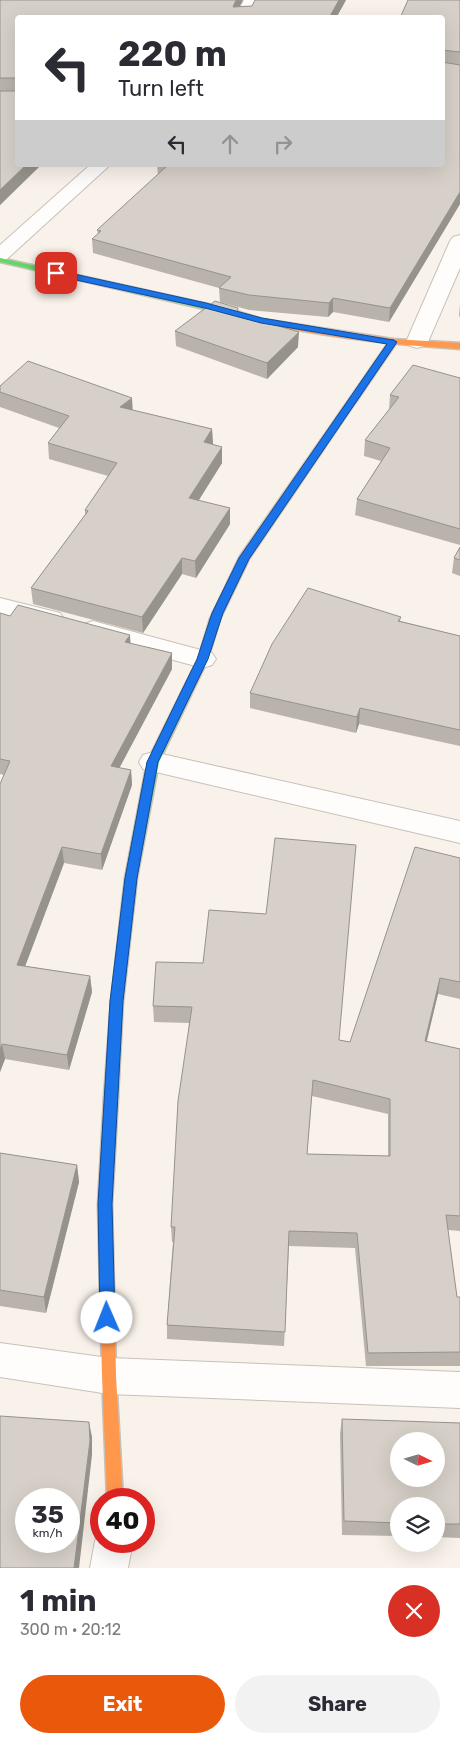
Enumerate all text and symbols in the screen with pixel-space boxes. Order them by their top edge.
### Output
text: 220 m [118,33,227,75]
icon: left [35,35,100,100]
text: Turn left [118,75,204,102]
icon: left [163,130,191,158]
icon: ahead [216,130,244,158]
icon: right [269,130,297,158]
pin [35,252,77,294]
icon: arrive [42,259,70,287]
position arrow [80,1291,132,1343]
north arrow [390,1432,445,1488]
map controls [390,1432,445,1552]
speed limit sign: 40 [90,1488,155,1553]
button: layers [390,1497,445,1552]
text: 35 [31,1500,64,1529]
text: km/h [33,1526,62,1540]
text: 1 min [20,1583,97,1619]
button: close [388,1585,440,1637]
text: 300 m · 20:12 [20,1620,121,1639]
button: Exit [20,1675,225,1733]
button: Share [235,1675,440,1733]

